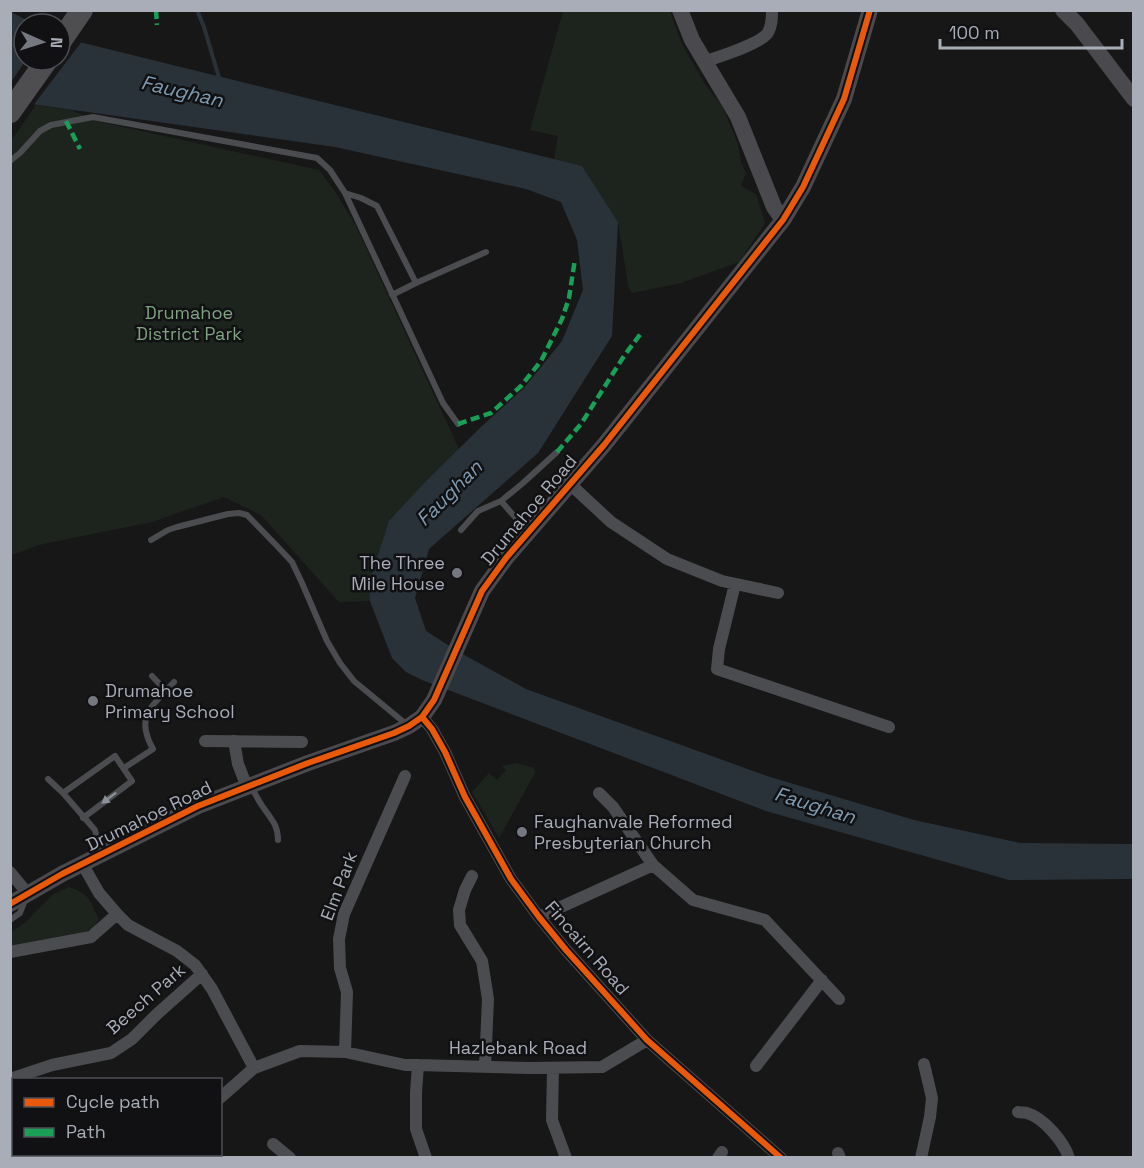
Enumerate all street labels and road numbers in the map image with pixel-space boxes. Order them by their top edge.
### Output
street label: Drumahoe Road [476,450,582,570]
street label: Drumahoe Road [82,775,215,856]
street label: Elm Park [315,848,362,924]
street label: Fincairn Road [540,896,635,999]
street label: Beech Park [101,958,190,1039]
street label: Hazlebank Road [449,1036,587,1059]

